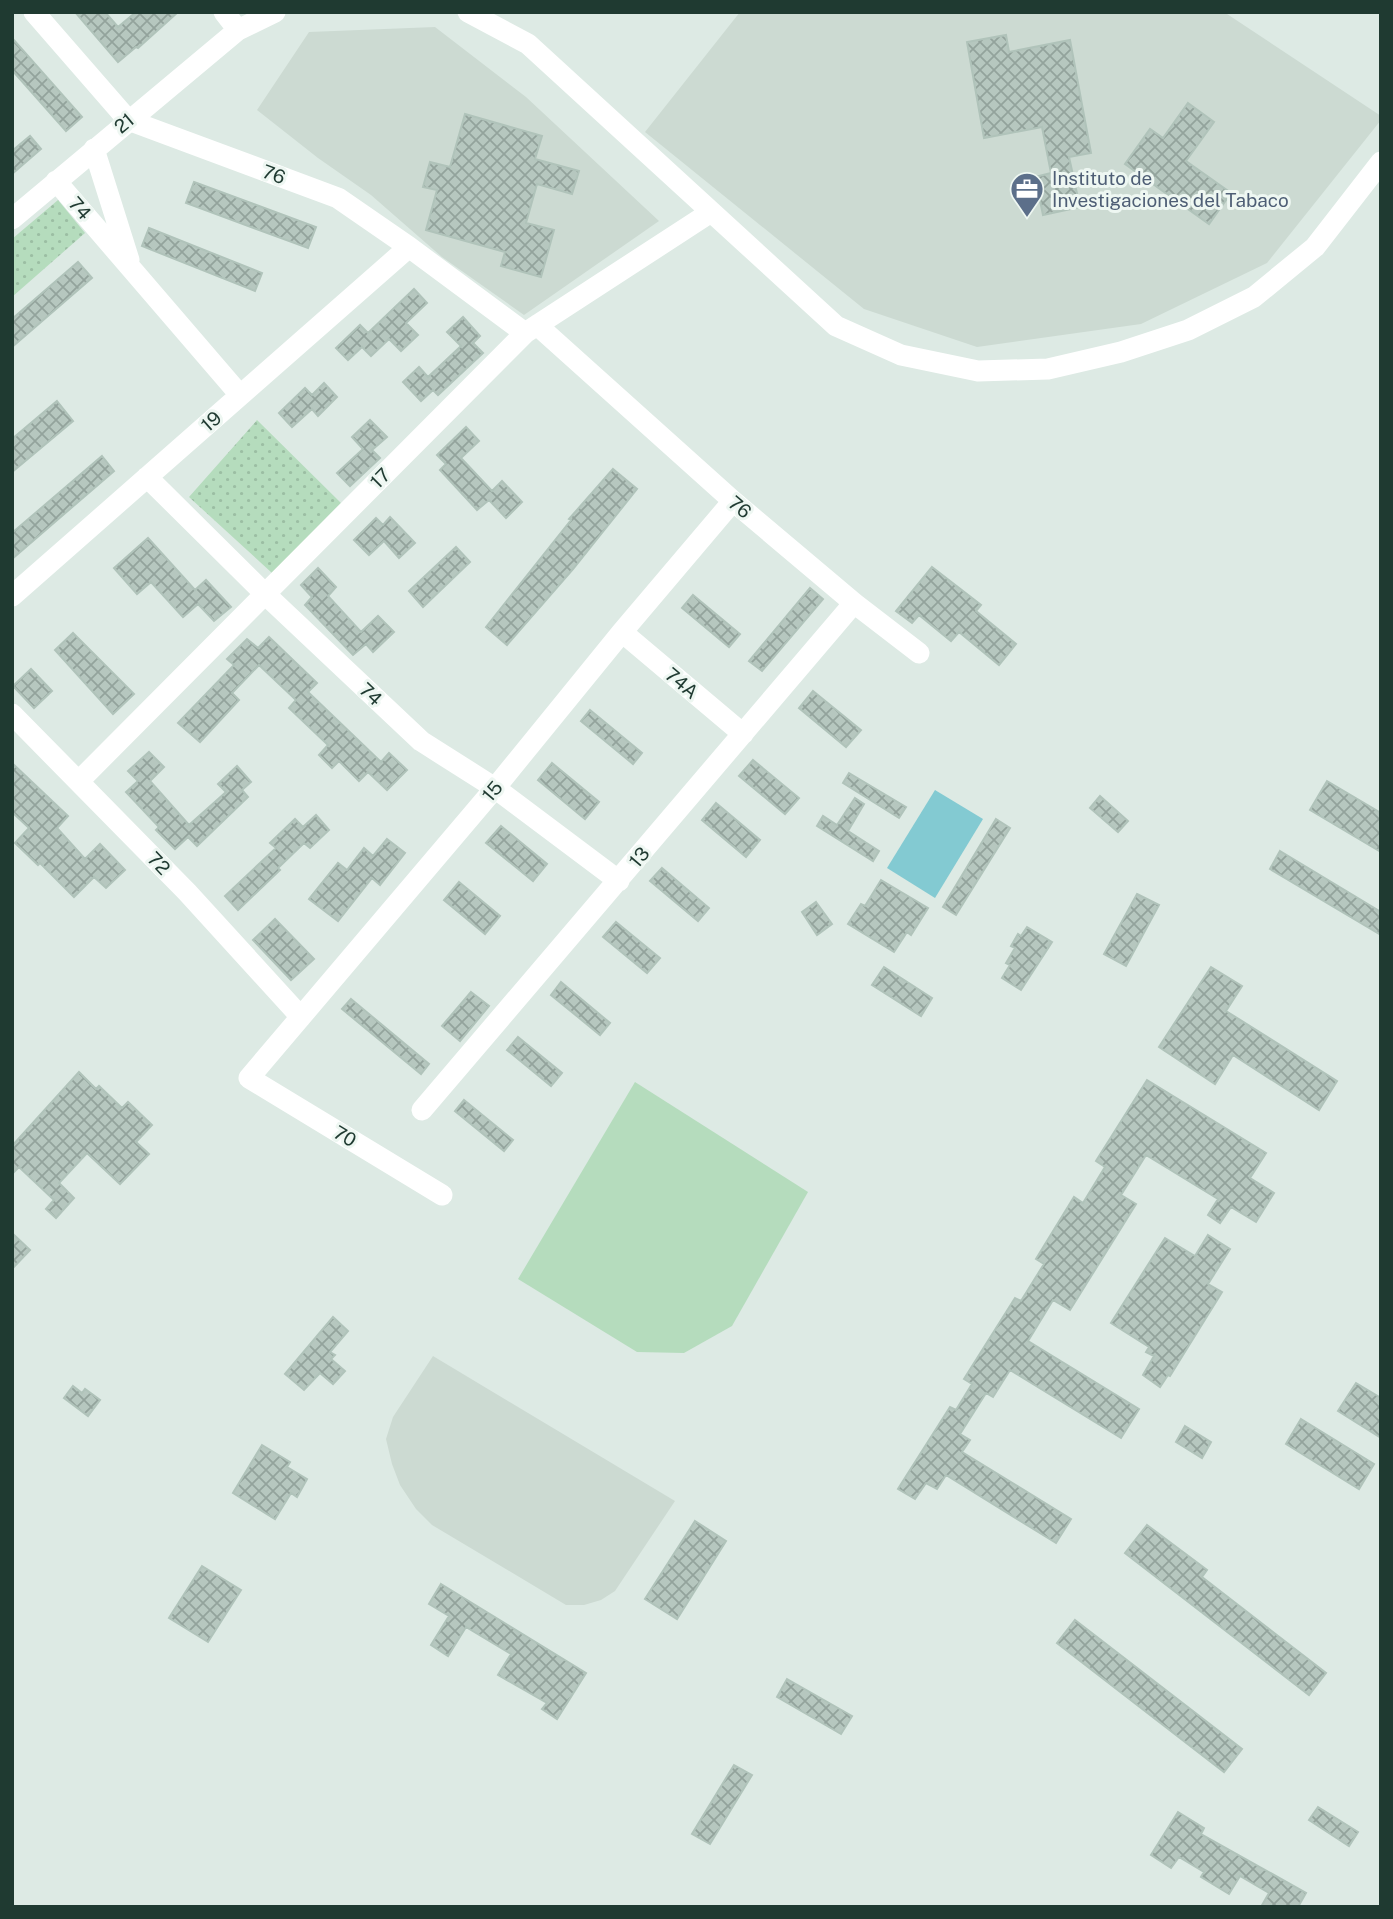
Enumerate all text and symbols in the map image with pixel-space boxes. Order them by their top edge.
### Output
street label: 21 [110,108,138,138]
street label: 76 [259,160,289,188]
place label: Instituto de Investigaciones del Tabaco [1052,167,1289,211]
office icon: Instituto de Investigaciones del Tabaco [1008,170,1046,219]
street label: 74 [64,192,96,224]
street label: 19 [196,406,226,436]
street label: 17 [365,463,395,493]
street label: 76 [724,491,756,523]
street label: 74A [661,663,703,703]
street label: 74 [355,678,387,710]
street label: 15 [477,776,507,806]
street label: 13 [624,842,654,872]
street label: 72 [143,847,175,879]
street label: 70 [330,1121,360,1151]

